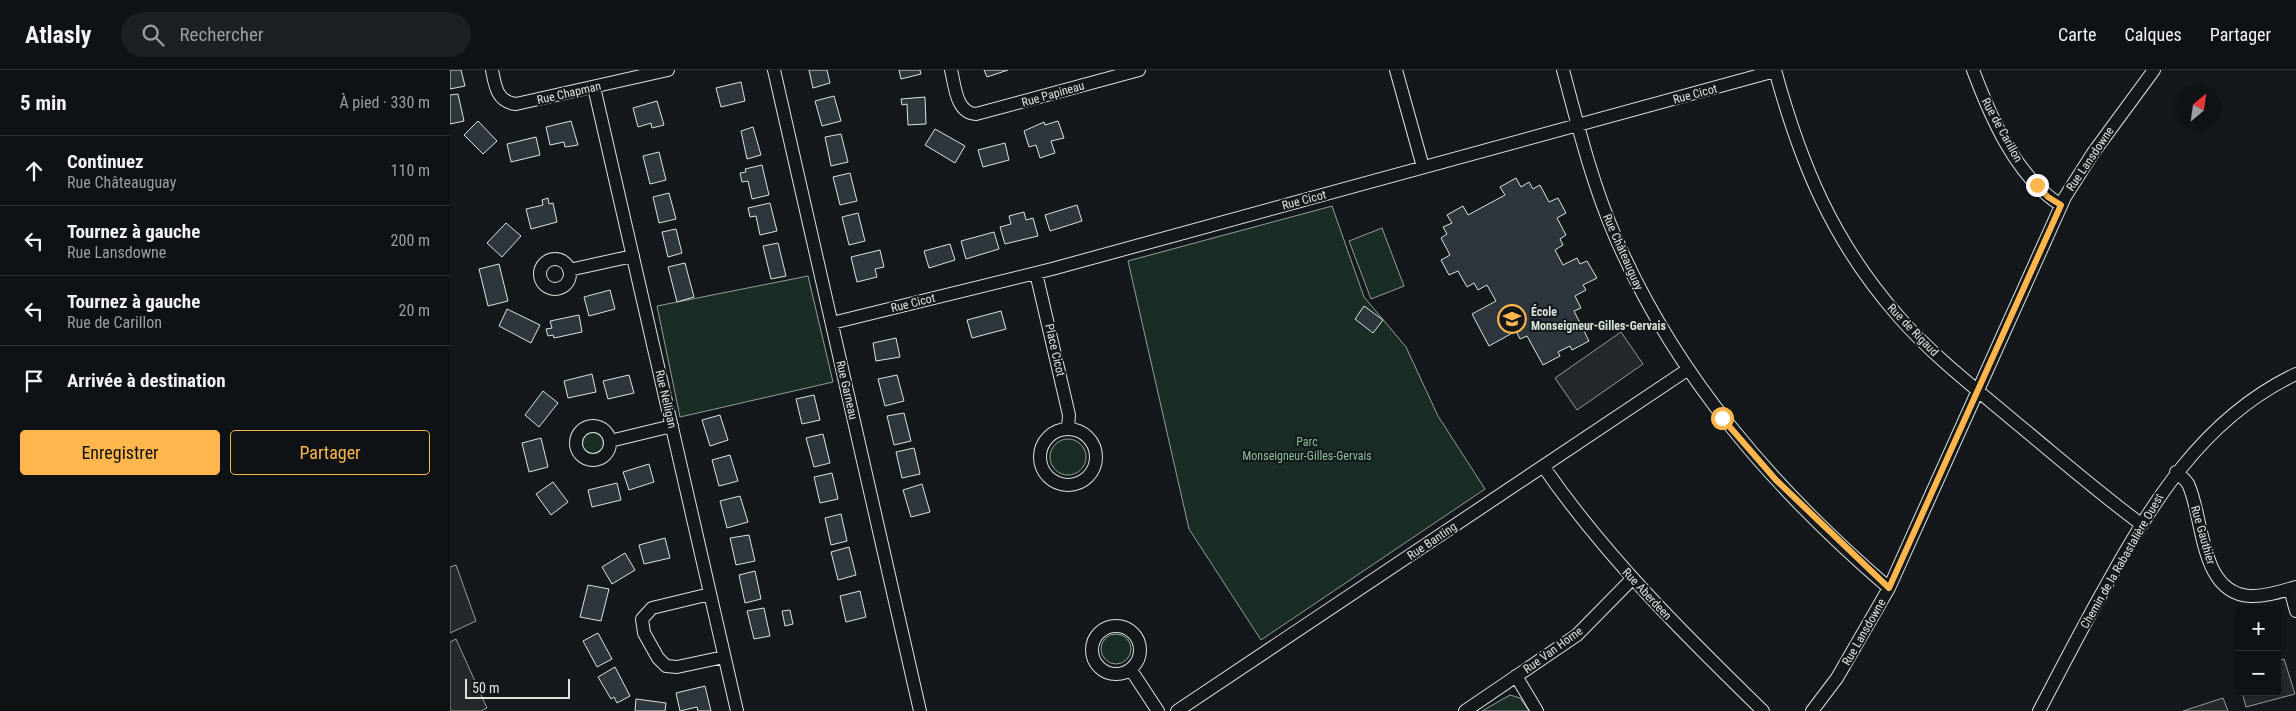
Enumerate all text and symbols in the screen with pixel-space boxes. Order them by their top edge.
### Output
search box [121,12,471,57]
text: Atlasly [25,21,91,49]
icon: search [139,21,167,49]
text: Rechercher [179,23,264,46]
text: Carte [2058,24,2097,45]
text: Calques [2125,24,2182,45]
text: Partager [2210,24,2271,45]
street label: Rue Papineau [1020,78,1086,110]
street label: Rue Chapman [536,79,603,107]
street label: Rue Cicot [1671,81,1719,107]
north arrow [2176,85,2221,130]
text: 5 min [20,91,67,115]
text: À pied · 330 m [339,93,430,112]
street label: Rue de Carillon [1979,95,2025,165]
street label: Rue Lansdowne [2063,124,2117,194]
text: Continuez [67,150,144,173]
icon: ahead [20,157,48,185]
text: 110 m [391,161,430,180]
text: Rue Châteauguay [67,173,176,192]
route end [2026,174,2049,197]
street label: Rue Cicot [1280,187,1328,213]
street label: Rue Châteauguay [1600,212,1646,292]
text: Tournez à gauche [67,220,200,243]
icon: left [20,227,48,255]
text: 200 m [391,231,430,250]
text: Rue Lansdowne [67,243,166,262]
text: Tournez à gauche [67,290,200,313]
street label: Rue Cicot [889,291,937,315]
icon: left [20,297,48,325]
text: 20 m [398,301,430,320]
street label: Rue de Rigaud [1885,301,1941,359]
school or university icon: École Monseigneur-Gilles-Gervais [1497,304,1527,334]
place label: École Monseigneur-Gilles-Gervais [1531,304,1667,333]
text: Rue de Carillon [67,313,162,332]
street label: Place Cicot [1042,322,1068,378]
street label: Rue Garneau [833,359,861,421]
icon: arrive [20,367,48,395]
text: Arrivée à destination [67,369,226,392]
street label: Rue Nelligan [653,369,680,430]
route start [1711,407,1734,430]
button: Enregistrer [20,430,220,475]
button: Partager [230,430,430,475]
park label: Parc Monseigneur-Gilles-Gervais [1242,435,1372,463]
street label: Chemin de la Rabastalière Ouest [2078,491,2167,631]
street label: Rue Gauthier [2188,504,2218,566]
street label: Rue Banting [1405,519,1459,563]
street label: Rue Aberdeen [1620,565,1675,623]
street label: Rue Lansdowne [1839,596,1889,668]
map controls [2236,606,2281,696]
button: + [2236,606,2281,651]
street label: Rue Van Horne [1521,624,1586,676]
button: − [2236,651,2281,696]
scale bar [465,676,570,699]
text: 50 m [472,680,500,696]

